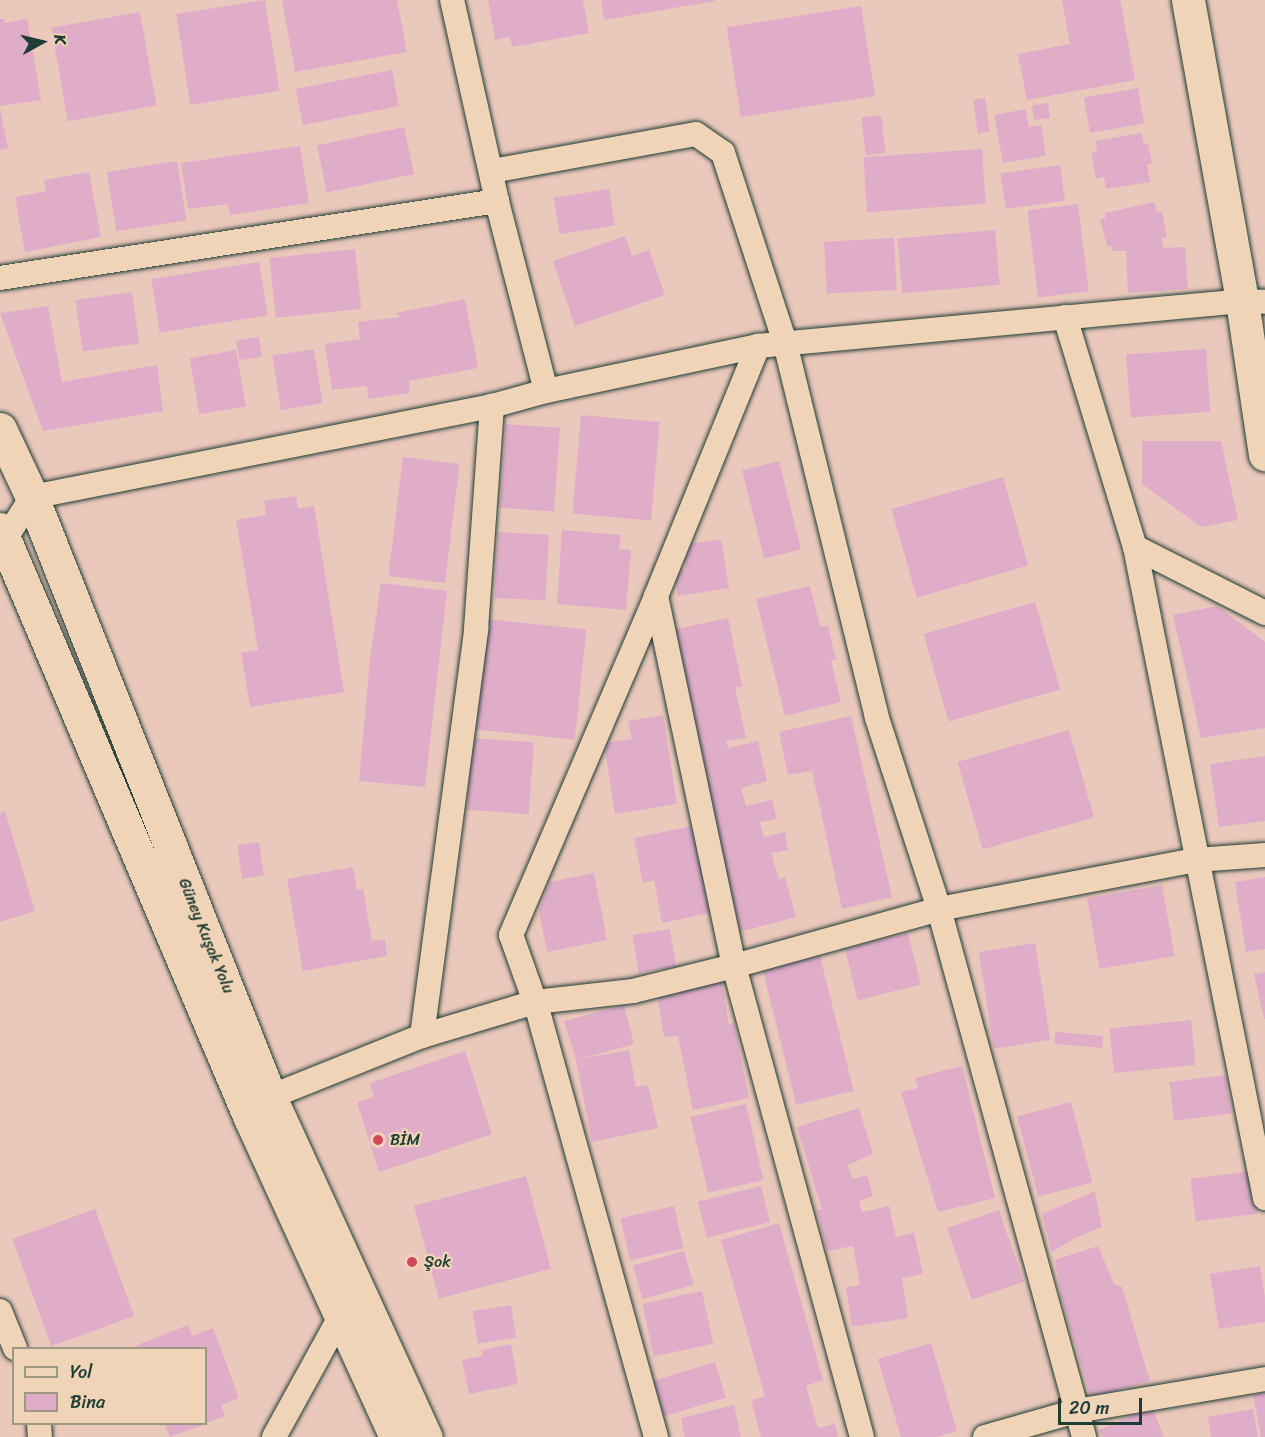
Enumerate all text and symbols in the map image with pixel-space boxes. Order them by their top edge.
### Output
north arrow [12,12,72,72]
text: K [45,33,75,46]
street label: Güney Kuşak Yolu [174,876,238,996]
place label: BİM [390,1130,420,1150]
marker: BİM [371,1133,385,1147]
place label: Şok [424,1252,451,1272]
marker: Şok [405,1255,419,1269]
legend [12,1347,207,1425]
text: Yol [70,1356,92,1388]
text: Bina [70,1386,105,1418]
scale bar [1061,1386,1145,1424]
text: 20 m [1069,1392,1109,1424]

